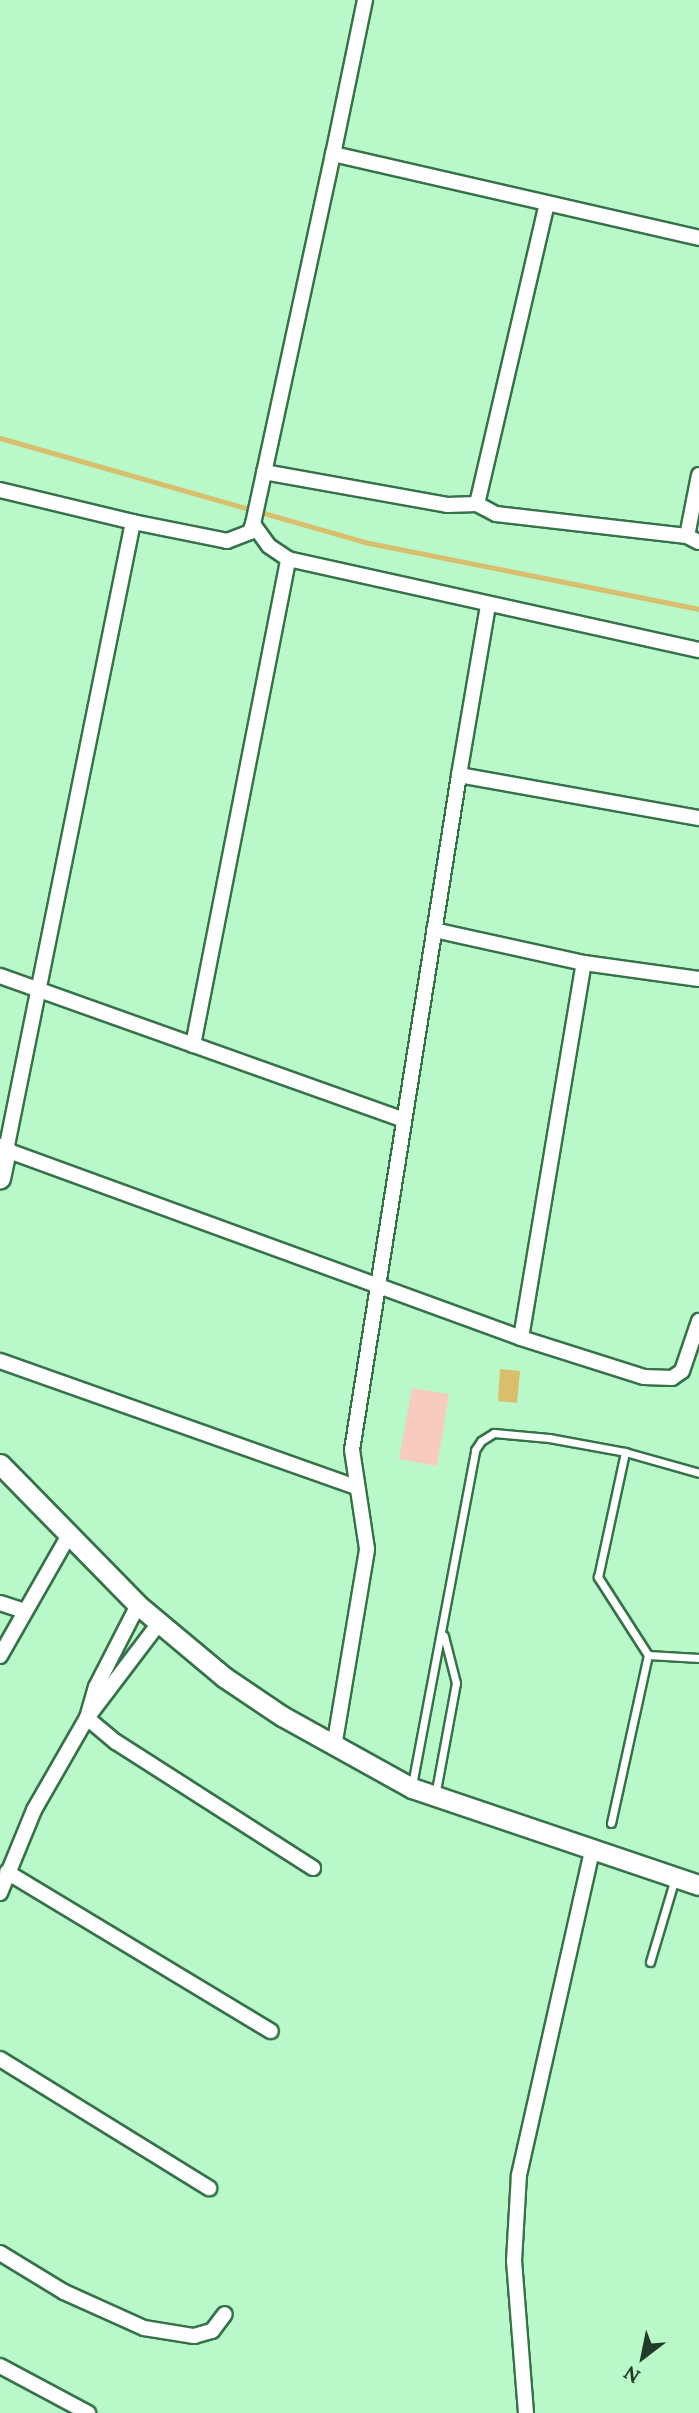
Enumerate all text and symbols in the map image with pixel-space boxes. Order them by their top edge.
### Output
north arrow [608,2322,678,2392]
text: N [619,2361,644,2389]

